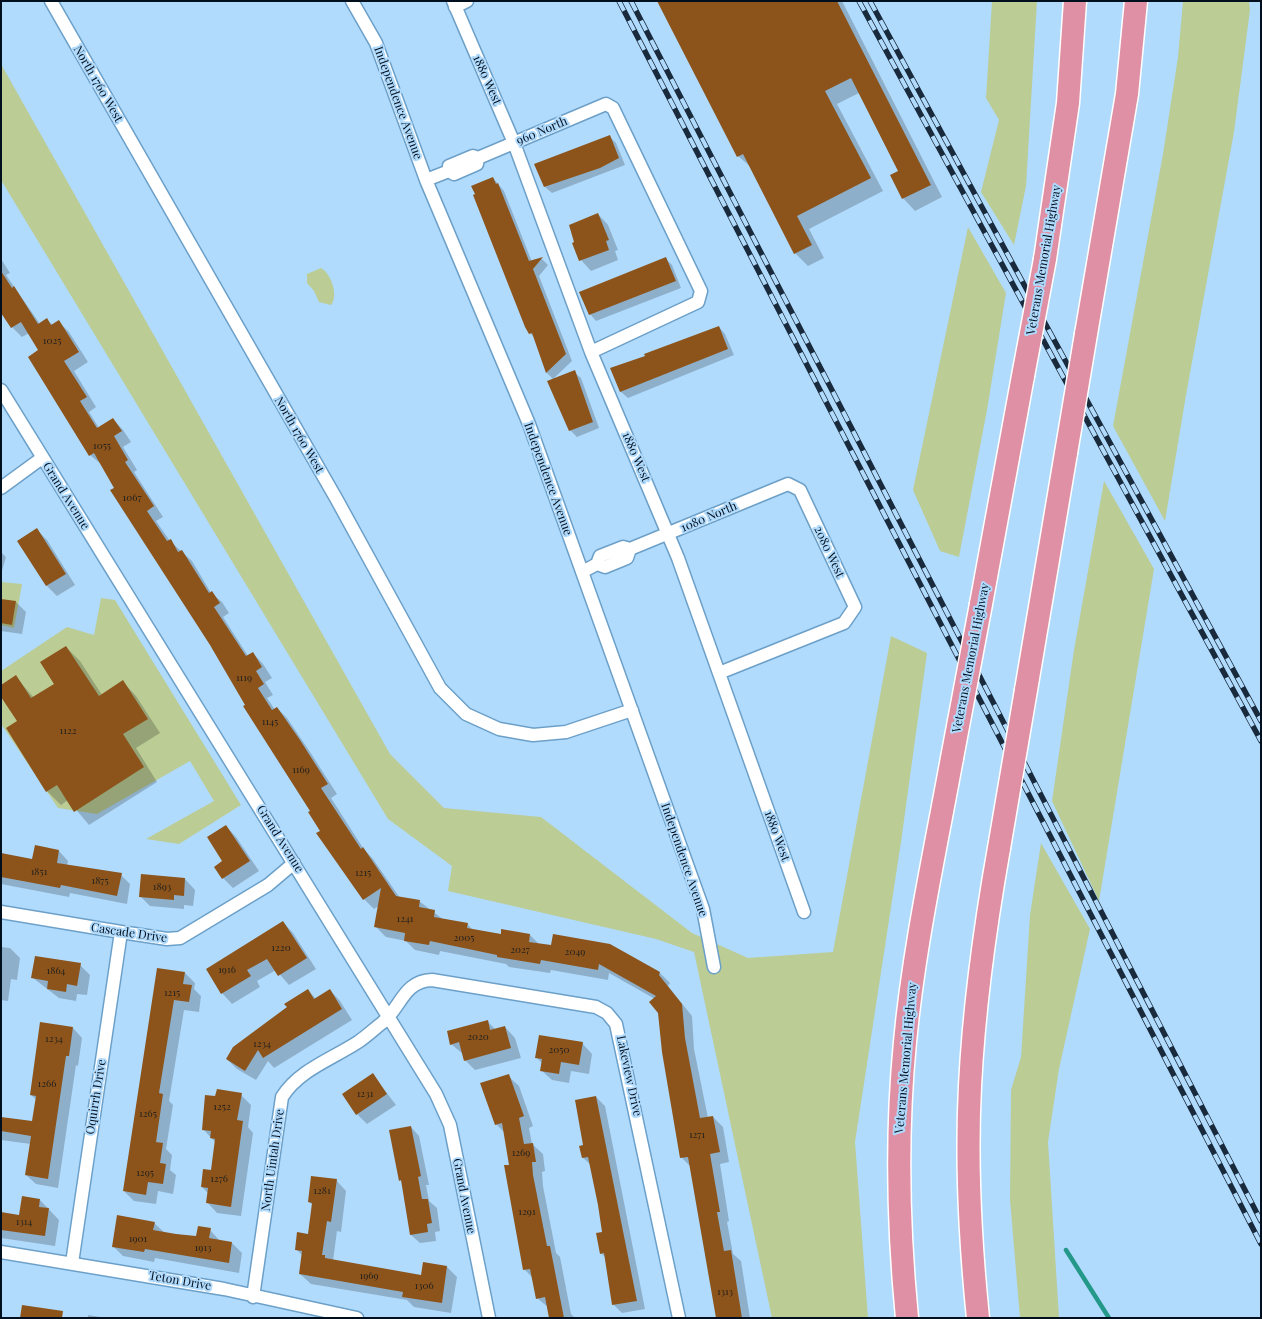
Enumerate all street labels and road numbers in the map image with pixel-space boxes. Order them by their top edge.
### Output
street label: North 1760 West [70,43,126,125]
street label: Independence Avenue [371,45,425,161]
street label: 1880 West [470,53,504,107]
street label: 960 North [514,114,570,148]
street label: Veterans Memorial Highway [1024,184,1064,336]
street label: North 1760 West [271,394,327,476]
street label: Independence Avenue [521,421,575,537]
street label: 1880 West [619,430,653,484]
street label: Grand Avenue [40,460,92,532]
street label: 1080 North [679,499,739,535]
street label: 2080 West [811,524,847,580]
street label: Veterans Memorial Highway [949,582,993,734]
street label: Independence Avenue [658,801,710,919]
street label: Grand Avenue [254,803,306,875]
street label: 1880 West [761,809,793,863]
street label: Cascade Drive [90,921,168,945]
street label: Veterans Memorial Highway [892,982,920,1134]
street label: Lakeview Drive [613,1034,645,1118]
street label: Oquirrh Drive [83,1058,109,1136]
street label: North Uintah Drive [259,1108,287,1212]
street label: Grand Avenue [450,1157,478,1235]
street label: Teton Drive [148,1268,212,1294]

